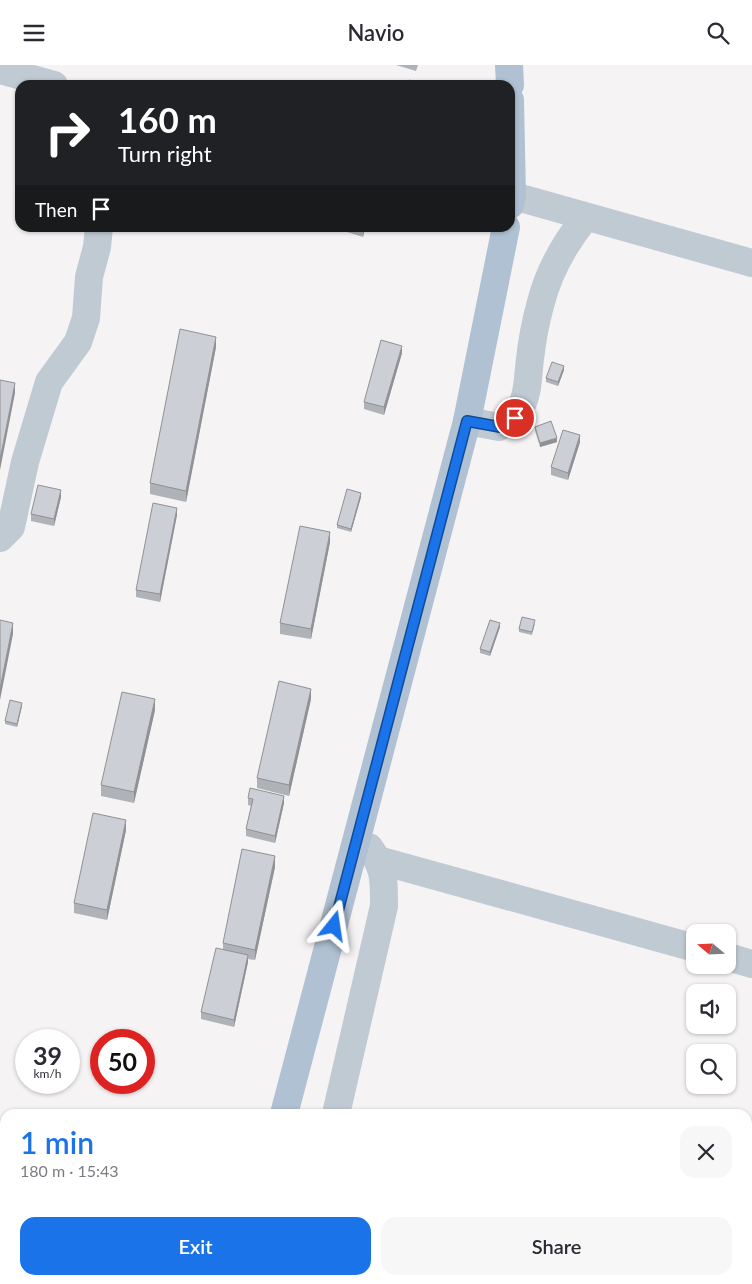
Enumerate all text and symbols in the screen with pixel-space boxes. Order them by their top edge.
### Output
icon: menu [20,19,48,47]
text: Navio [348,19,404,46]
icon: search [704,19,732,47]
text: 160 m [118,98,217,140]
icon: right [35,100,100,165]
text: Turn right [118,140,212,167]
icon: arrive [87,195,115,223]
text: Then [35,198,77,221]
pin [494,397,536,439]
icon: arrive [501,404,529,432]
position arrow [307,899,359,951]
north arrow [686,924,736,974]
map controls [686,924,736,1094]
button: sound [686,984,736,1034]
speed limit sign: 50 [90,1029,155,1094]
text: 39 [33,1040,62,1070]
button: search [686,1044,736,1094]
text: km/h [33,1066,62,1081]
text: 1 min [20,1124,94,1160]
button: close [680,1126,732,1178]
text: 180 m · 15:43 [20,1161,119,1180]
button: Exit [20,1217,371,1275]
button: Share [381,1217,732,1275]

